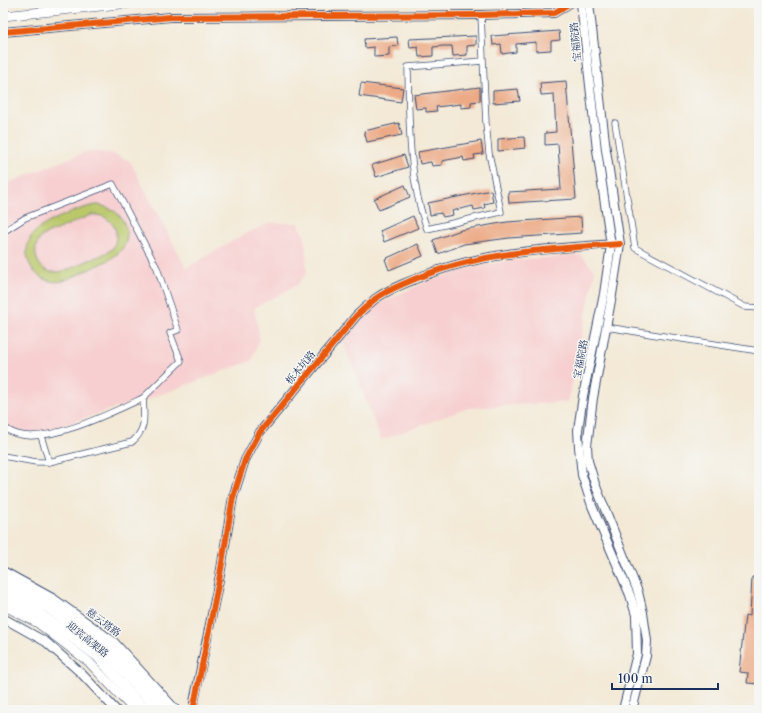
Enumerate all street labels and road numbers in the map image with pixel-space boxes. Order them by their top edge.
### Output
street label: 宝福院路 [567,21,584,63]
street label: 宝福院路 [570,338,591,380]
street label: 栎木坑路 [283,348,318,387]
street label: 慈云塔路 [84,605,124,640]
street label: 迎宾高架路 [64,619,111,660]

